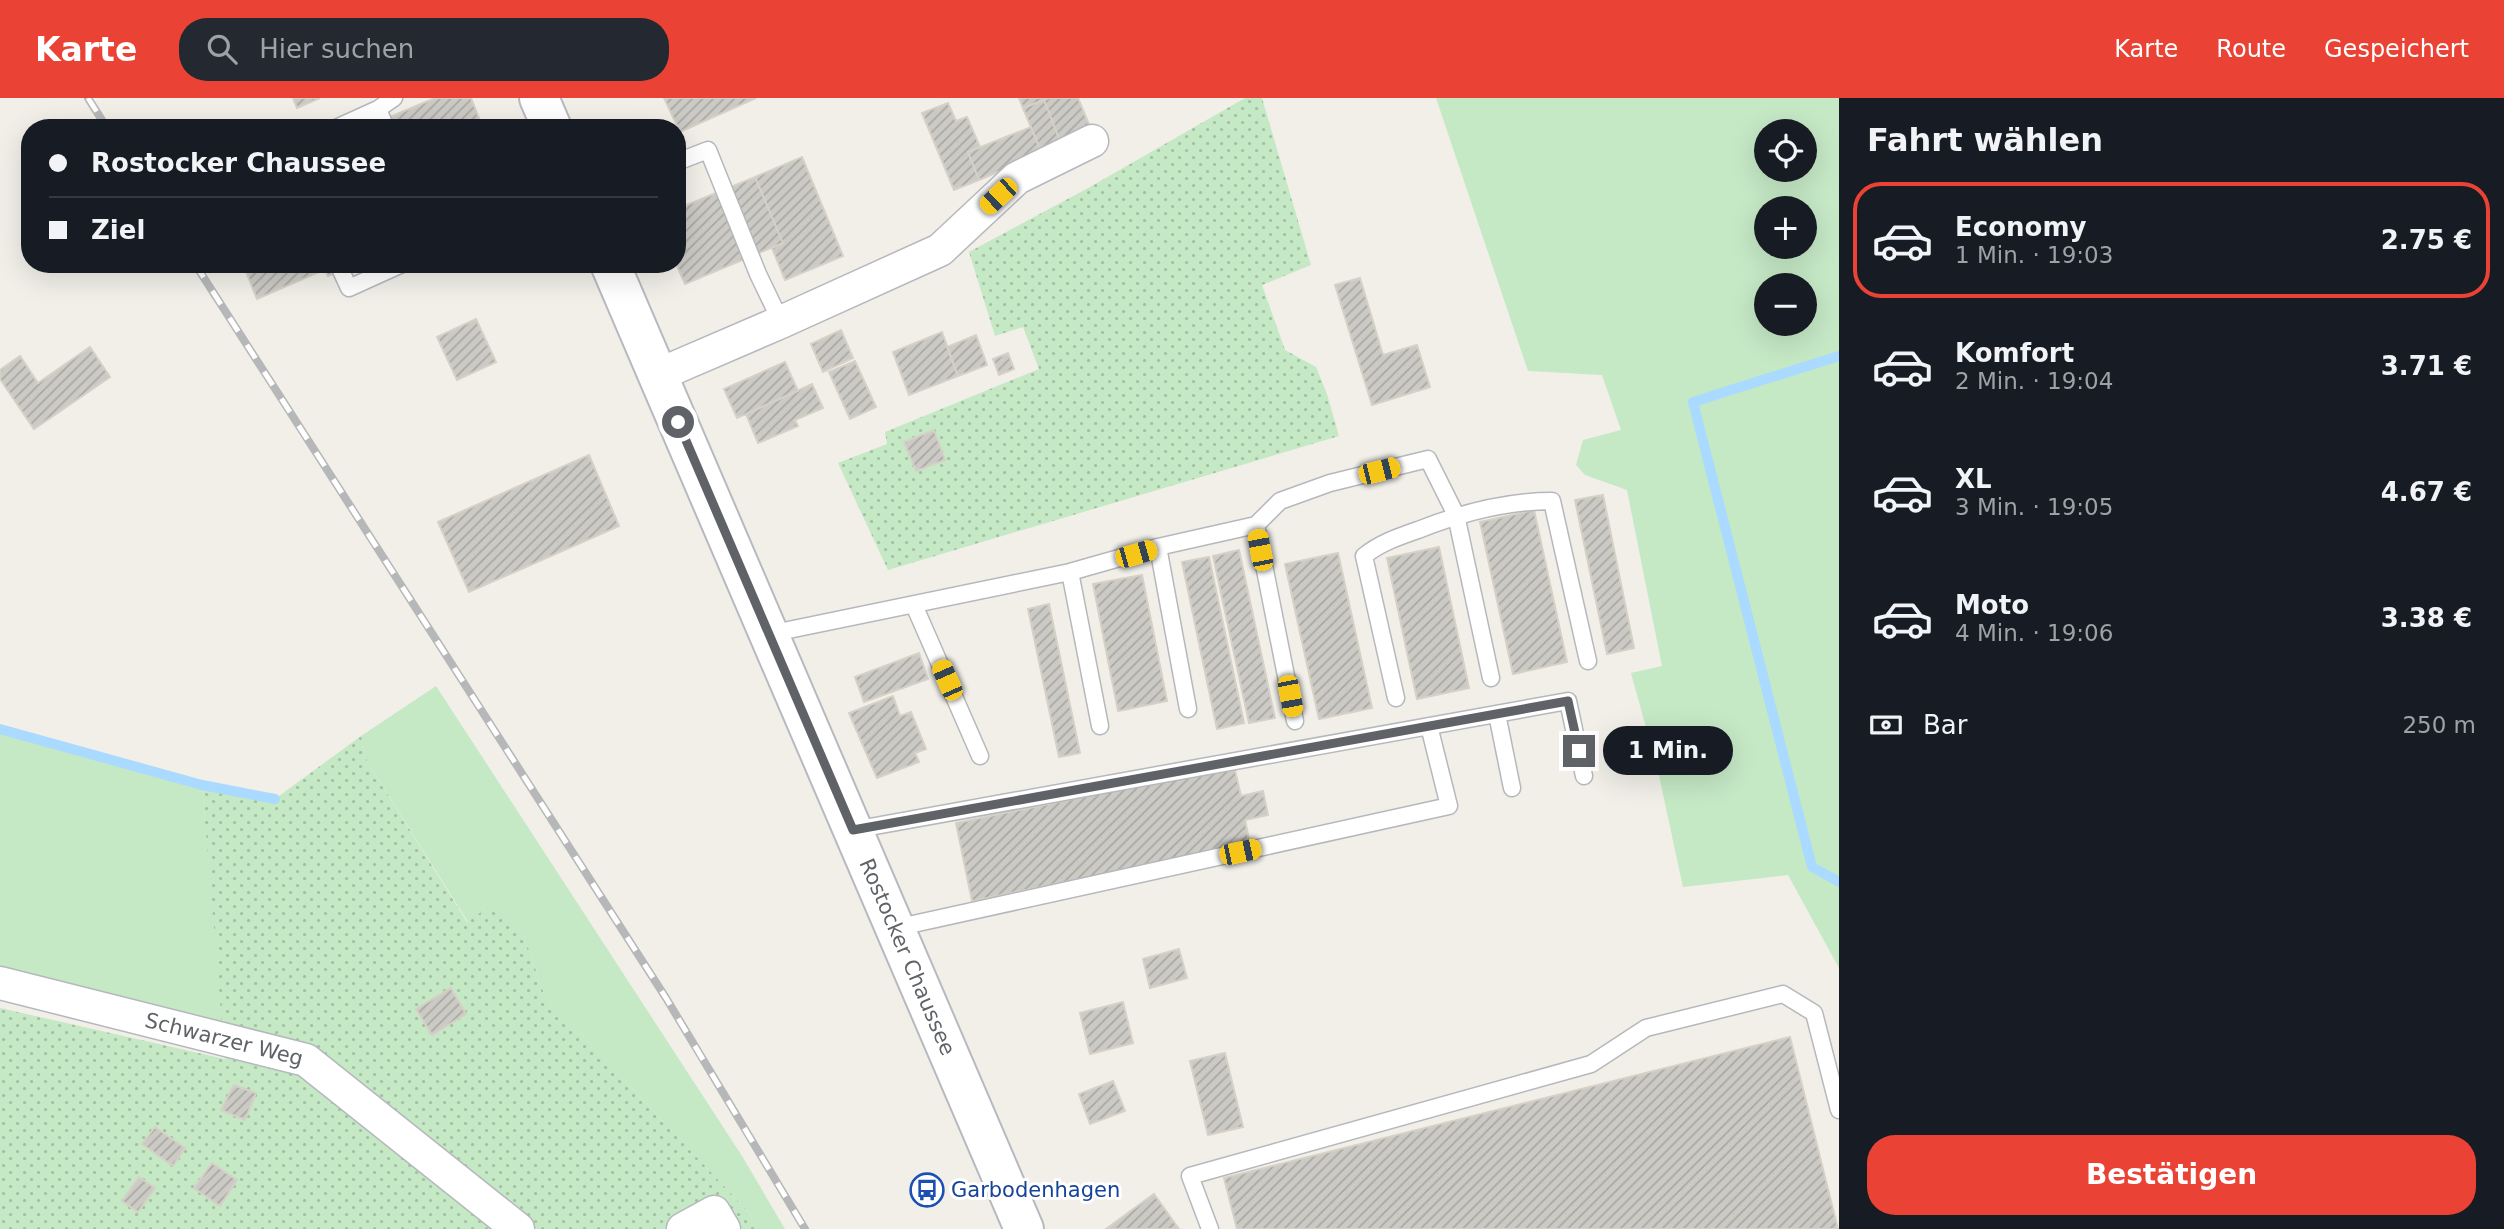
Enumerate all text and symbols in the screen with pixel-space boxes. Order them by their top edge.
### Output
search box [179,18,669,81]
text: Karte [35,30,137,69]
icon: search [203,30,241,68]
text: Hier suchen [259,34,414,64]
text: Karte [2114,35,2178,63]
text: Route [2216,35,2286,63]
text: Gespeichert [2324,35,2469,63]
map controls [1754,119,1817,336]
button: locate [1754,119,1817,182]
text: Fahrt wählen [1867,121,2103,159]
text: Rostocker Chaussee [91,148,386,178]
car [976,174,1021,218]
button: + [1754,196,1817,259]
icon: car [1871,209,1934,272]
text: Economy [1955,212,2086,242]
text: Ziel [91,215,145,245]
text: 2.75 € [2381,225,2472,255]
text: 1 Min. · 19:03 [1955,242,2113,268]
button: − [1754,273,1817,336]
icon: car [1871,335,1934,398]
text: Komfort [1955,338,2074,368]
text: 3.71 € [2381,351,2472,381]
text: 2 Min. · 19:04 [1955,368,2113,394]
route start [662,406,694,438]
car [1357,456,1402,486]
icon: car [1871,461,1934,524]
text: XL [1955,464,1992,494]
text: 4.67 € [2381,477,2472,507]
text: 3 Min. · 19:05 [1955,494,2113,520]
car [1246,527,1275,573]
car [1113,538,1160,570]
icon: car [1871,587,1934,650]
text: Moto [1955,590,2029,620]
text: 3.38 € [2381,603,2472,633]
text: 4 Min. · 19:06 [1955,620,2113,646]
car [929,657,966,703]
car [1276,673,1305,719]
icon: cash [1867,706,1905,744]
text: Bar [1923,710,1967,740]
text: 250 m [2402,712,2476,738]
callout: 1 Min. [1604,726,1733,776]
route end [1563,735,1595,767]
text: 1 Min. [1628,737,1708,763]
car [1218,837,1263,867]
street label: Rostocker Chaussee [855,855,960,1059]
street label: Schwarzer Weg [143,1008,305,1071]
button: Bestätigen [1867,1135,2476,1215]
bus stop icon: Garbodenhagen [908,1171,946,1209]
place label: Garbodenhagen [951,1178,1120,1202]

